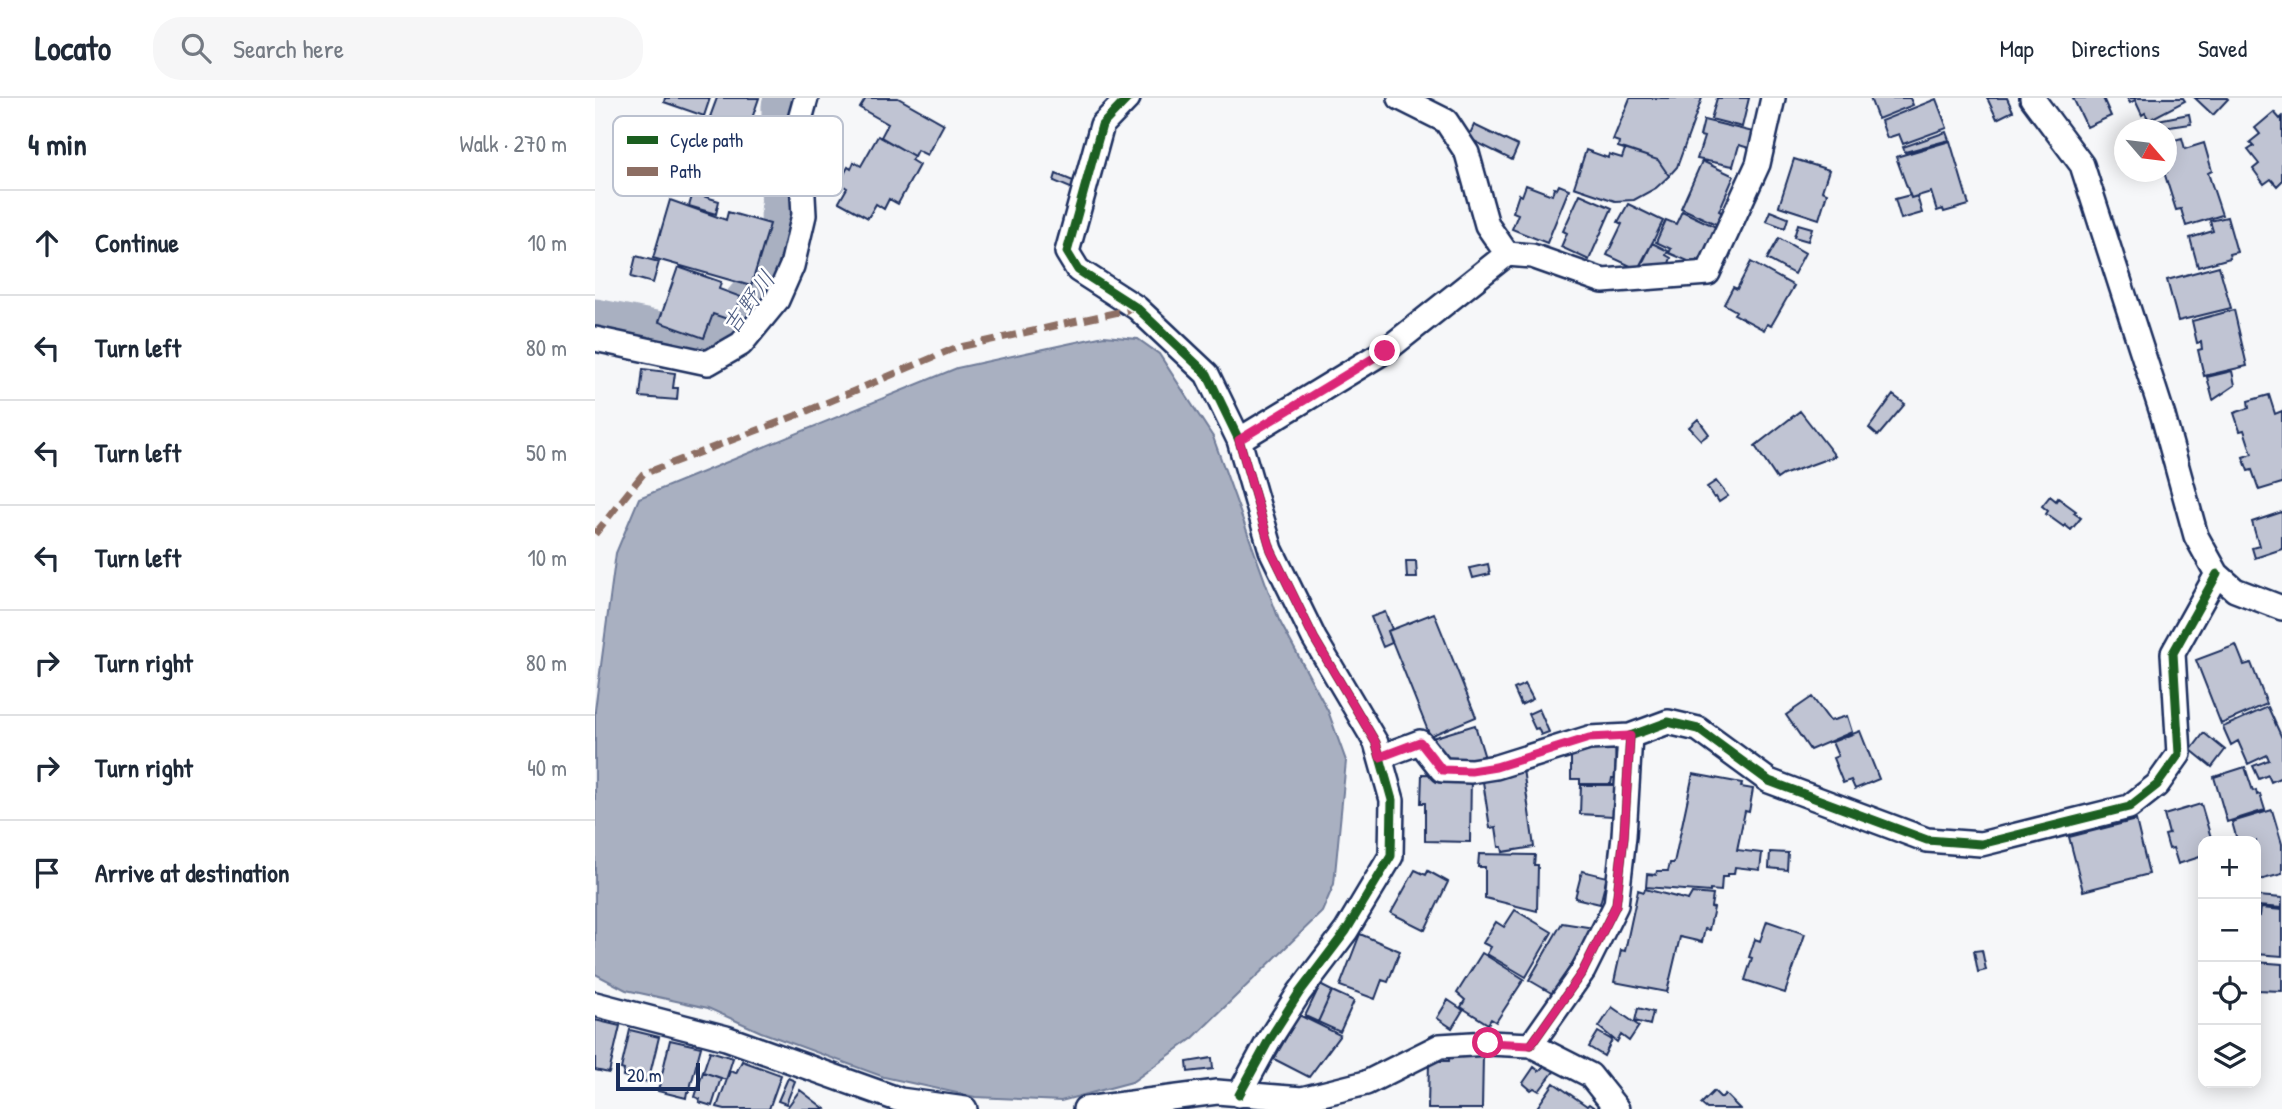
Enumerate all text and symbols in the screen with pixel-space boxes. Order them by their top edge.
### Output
search box [153,17,643,80]
text: Locato [35,26,111,70]
icon: search [177,29,215,67]
text: Search here [233,31,344,66]
text: Map [2000,32,2034,64]
text: Directions [2072,32,2160,64]
text: Saved [2198,32,2247,64]
legend [613,116,843,196]
north arrow [2114,119,2177,182]
text: 4 min [28,124,87,164]
text: Cycle path [670,127,743,153]
text: Walk · 270 m [460,128,567,159]
text: Path [670,158,701,184]
icon: ahead [28,224,66,262]
text: Continue [95,225,179,260]
text: 10 m [527,227,567,258]
water label: 吉野川 [714,263,782,341]
icon: left [28,329,66,367]
text: Turn left [95,330,181,365]
text: 80 m [526,332,567,363]
route end [1369,335,1400,366]
icon: left [28,434,66,472]
text: Turn left [95,435,181,470]
text: 50 m [526,437,567,468]
icon: left [28,539,66,577]
text: Turn left [95,540,181,575]
text: 10 m [527,542,567,573]
icon: right [28,644,66,682]
text: Turn right [95,645,193,680]
text: 80 m [526,647,567,678]
icon: right [28,749,66,787]
text: Turn right [95,750,193,785]
text: 40 m [527,752,567,783]
map controls [2198,836,2261,1088]
button: + [2198,836,2261,899]
icon: arrive [28,854,66,892]
text: Arrive at destination [95,855,290,890]
button: − [2198,899,2261,962]
button: locate [2198,962,2261,1025]
button: layers [2198,1025,2261,1088]
route start [1472,1027,1503,1058]
scale bar [616,1060,700,1092]
text: 20 m [627,1062,662,1088]

